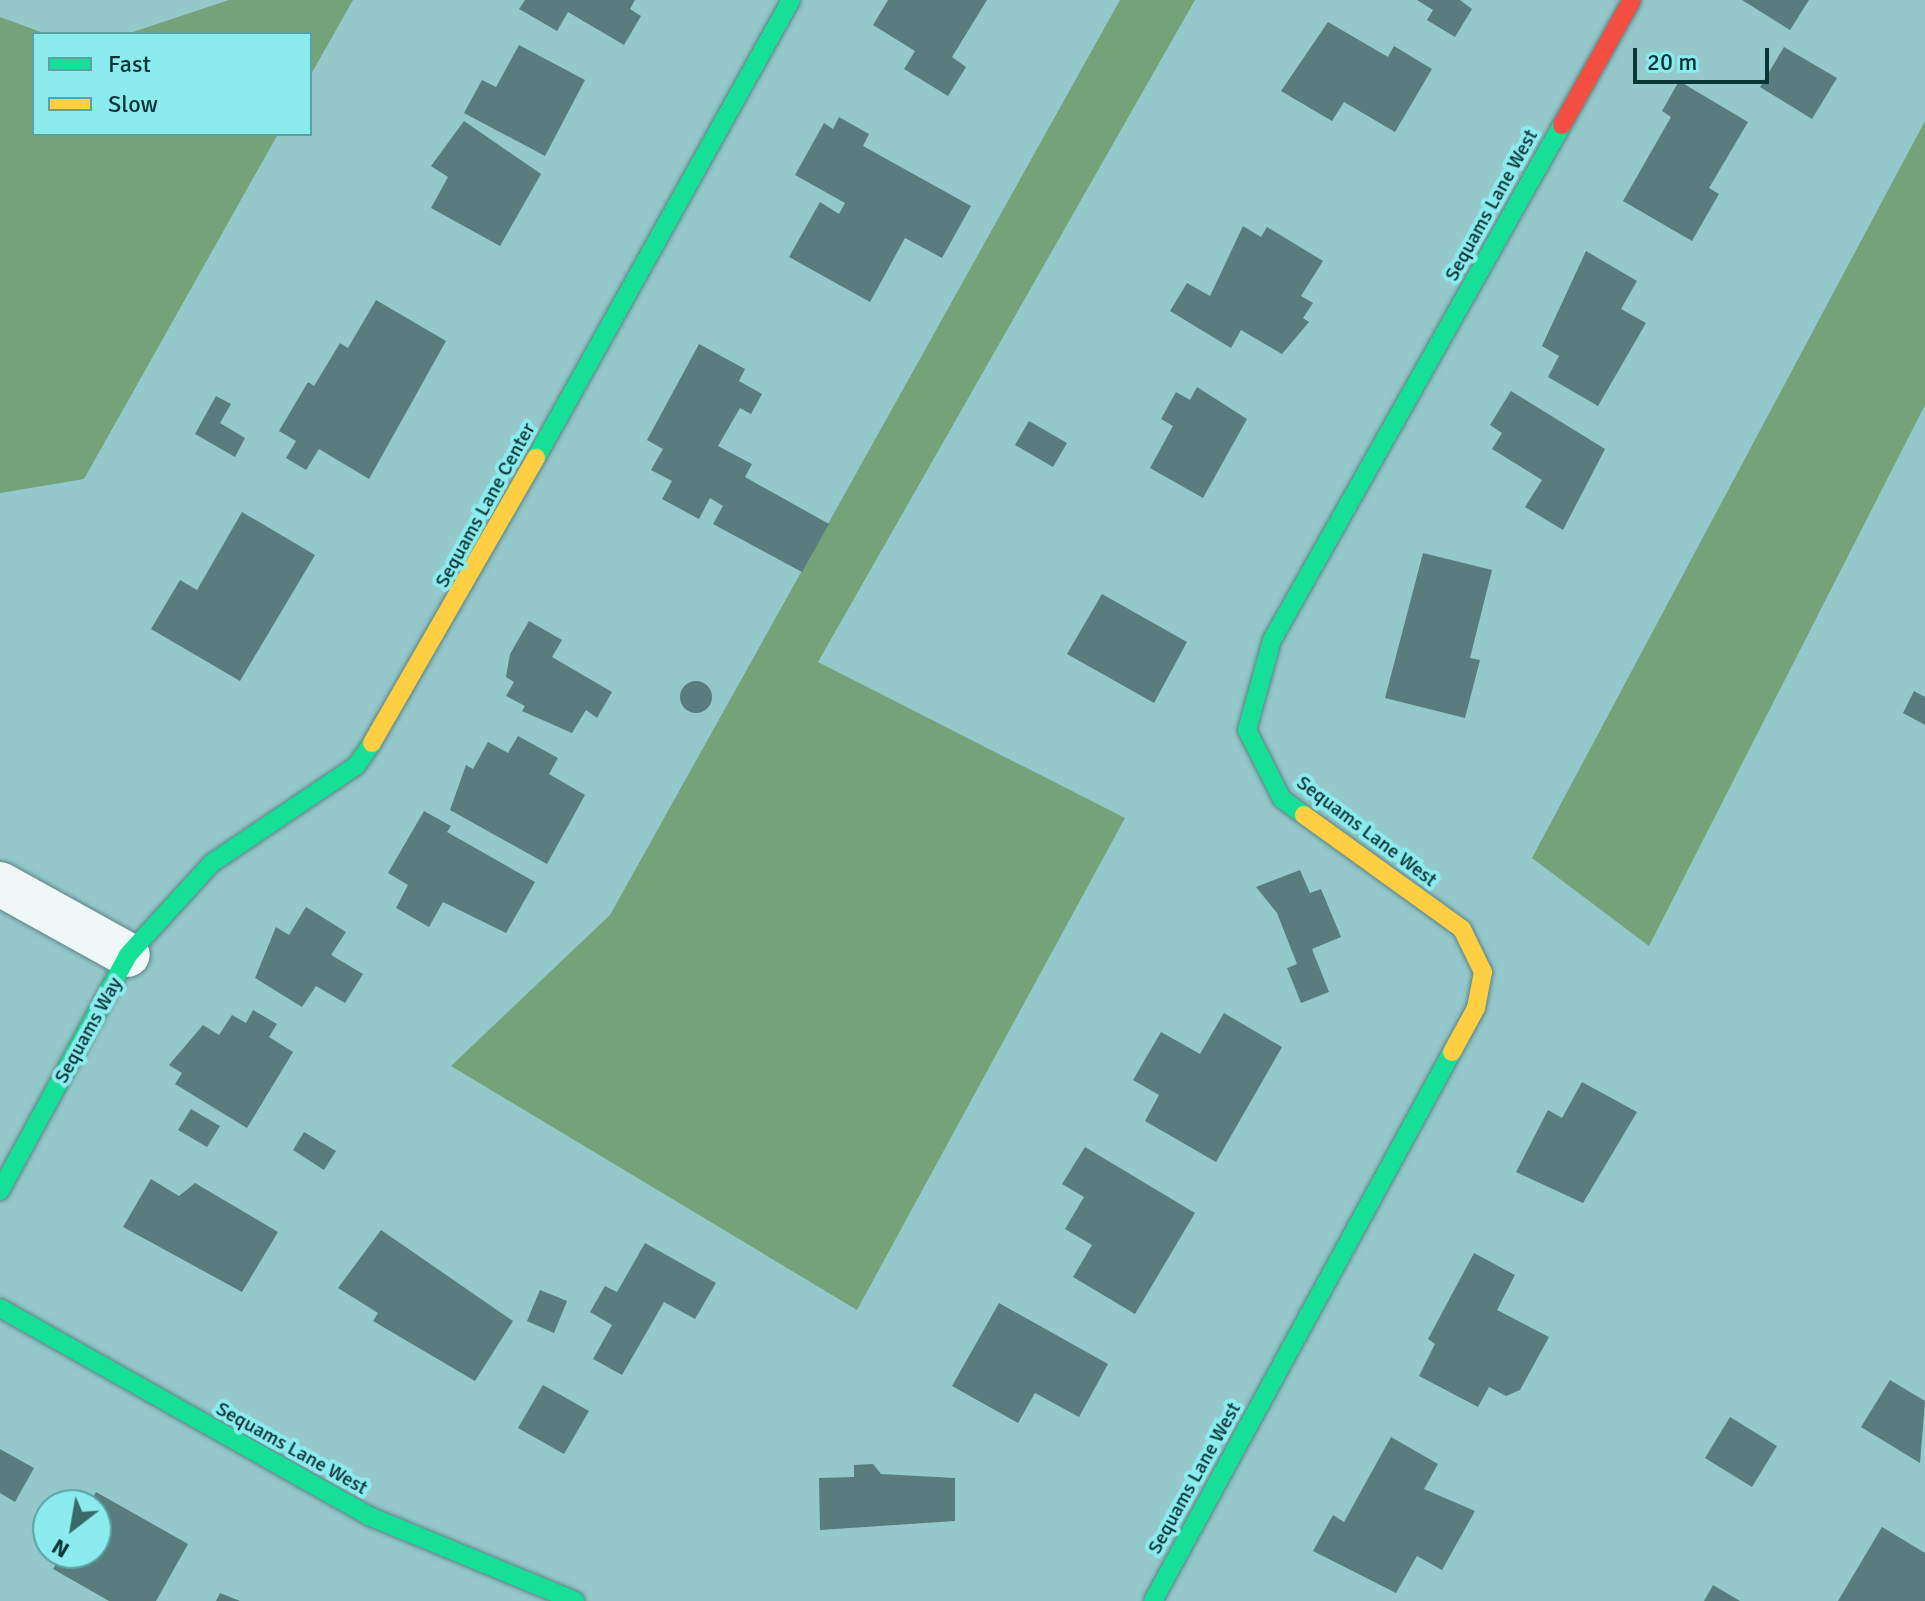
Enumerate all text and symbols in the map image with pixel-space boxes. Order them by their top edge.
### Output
legend [32,32,312,136]
scale bar [1637,32,1773,82]
text: 20 m [1647,47,1697,77]
text: Fast [108,49,151,79]
text: Slow [108,89,158,119]
street label: Sequams Lane West [1439,125,1543,285]
street label: Sequams Lane Center [430,418,540,592]
street label: Sequams Lane West [1292,770,1442,892]
street label: Sequams Way [49,973,127,1087]
street label: Sequams Lane West [212,1396,372,1500]
street label: Sequams Lane West [1142,1398,1246,1558]
north arrow [32,1489,112,1569]
text: N [47,1533,74,1564]

